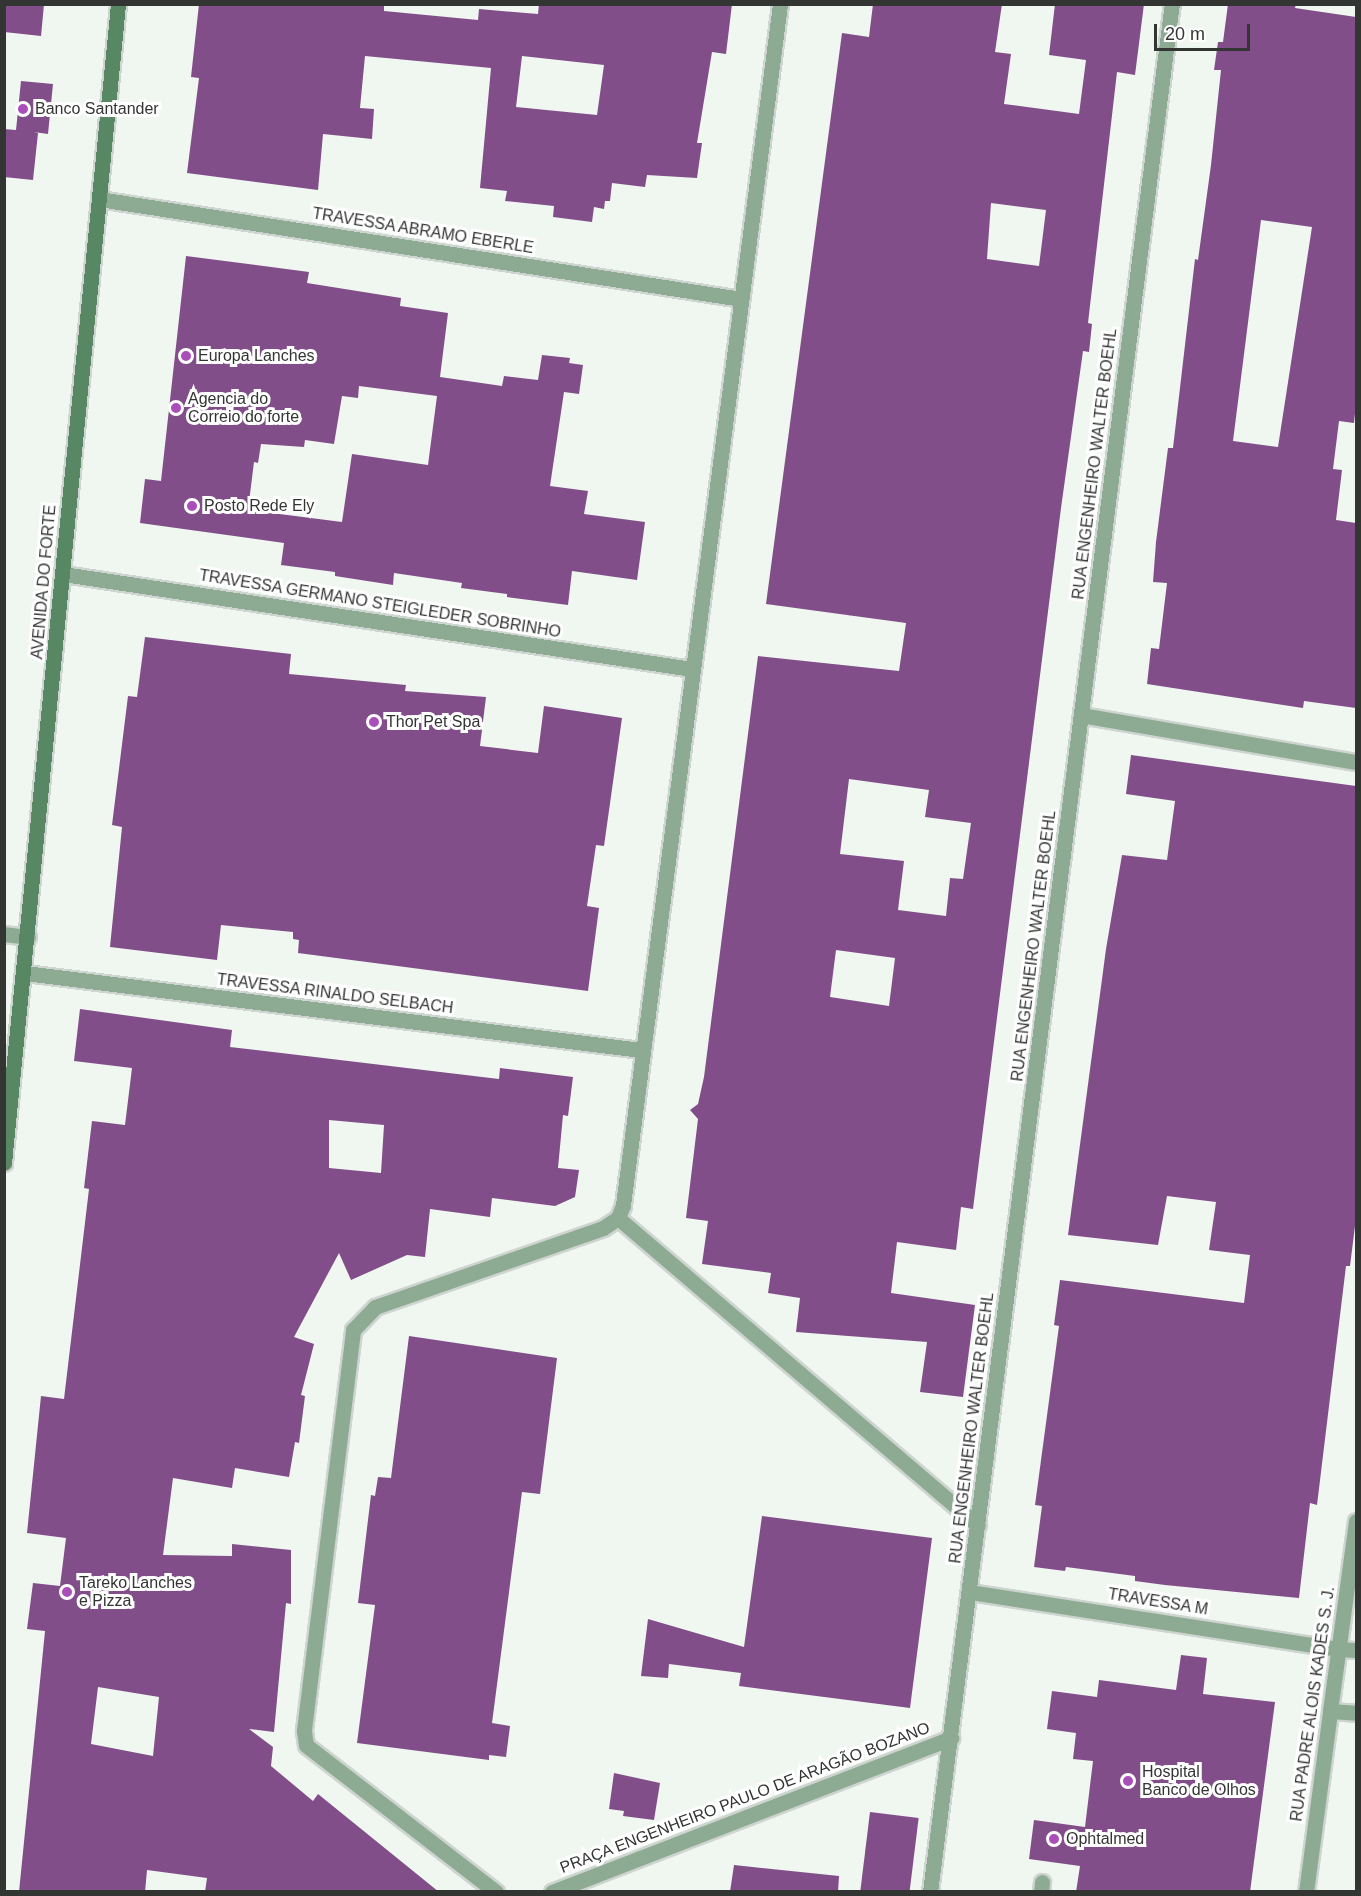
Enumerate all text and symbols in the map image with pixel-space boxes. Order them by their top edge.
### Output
scale bar [1157,12,1253,50]
text: 20 m [1165,24,1205,44]
place label: Banco Santander [35,99,159,119]
marker: Banco Santander [16,102,30,116]
street label: TRAVESSA ABRAMO EBERLE [310,204,536,258]
street label: RUA ENGENHEIRO WALTER BOEHL [1069,327,1121,601]
place label: Europa Lanches [198,346,315,366]
marker: Europa Lanches [179,349,193,363]
place label: Agencia do Correio do forte [188,389,299,427]
marker: Agencia do Correio do forte [169,401,183,415]
place label: Posto Rede Ely [204,496,314,516]
marker: Posto Rede Ely [185,499,199,513]
street label: AVENIDA DO FORTE [28,504,60,660]
street label: TRAVESSA GERMANO STEIGLEDER SOBRINHO [197,566,563,642]
place label: Thor Pet Spa [386,712,480,732]
marker: Thor Pet Spa [367,715,381,729]
street label: RUA ENGENHEIRO WALTER BOEHL [1008,809,1060,1083]
street label: TRAVESSA RINALDO SELBACH [215,970,455,1018]
street label: RUA ENGENHEIRO WALTER BOEHL [946,1291,998,1565]
place label: Tareko Lanches e Pizza [79,1573,192,1611]
street label: RUA PADRE ALOIS KADES S. J. [1287,1584,1339,1824]
marker: Tareko Lanches e Pizza [60,1585,74,1599]
street label: TRAVESSA M [1106,1585,1210,1619]
street label: PRAÇA ENGENHEIRO PAULO DE ARAGÃO BOZANO [557,1718,933,1878]
place label: Hospital Banco de Olhos [1142,1762,1256,1800]
marker: Hospital Banco de Olhos [1119,1772,1137,1790]
place label: Ophtalmed [1066,1829,1144,1849]
marker: Ophtalmed [1047,1832,1061,1846]

